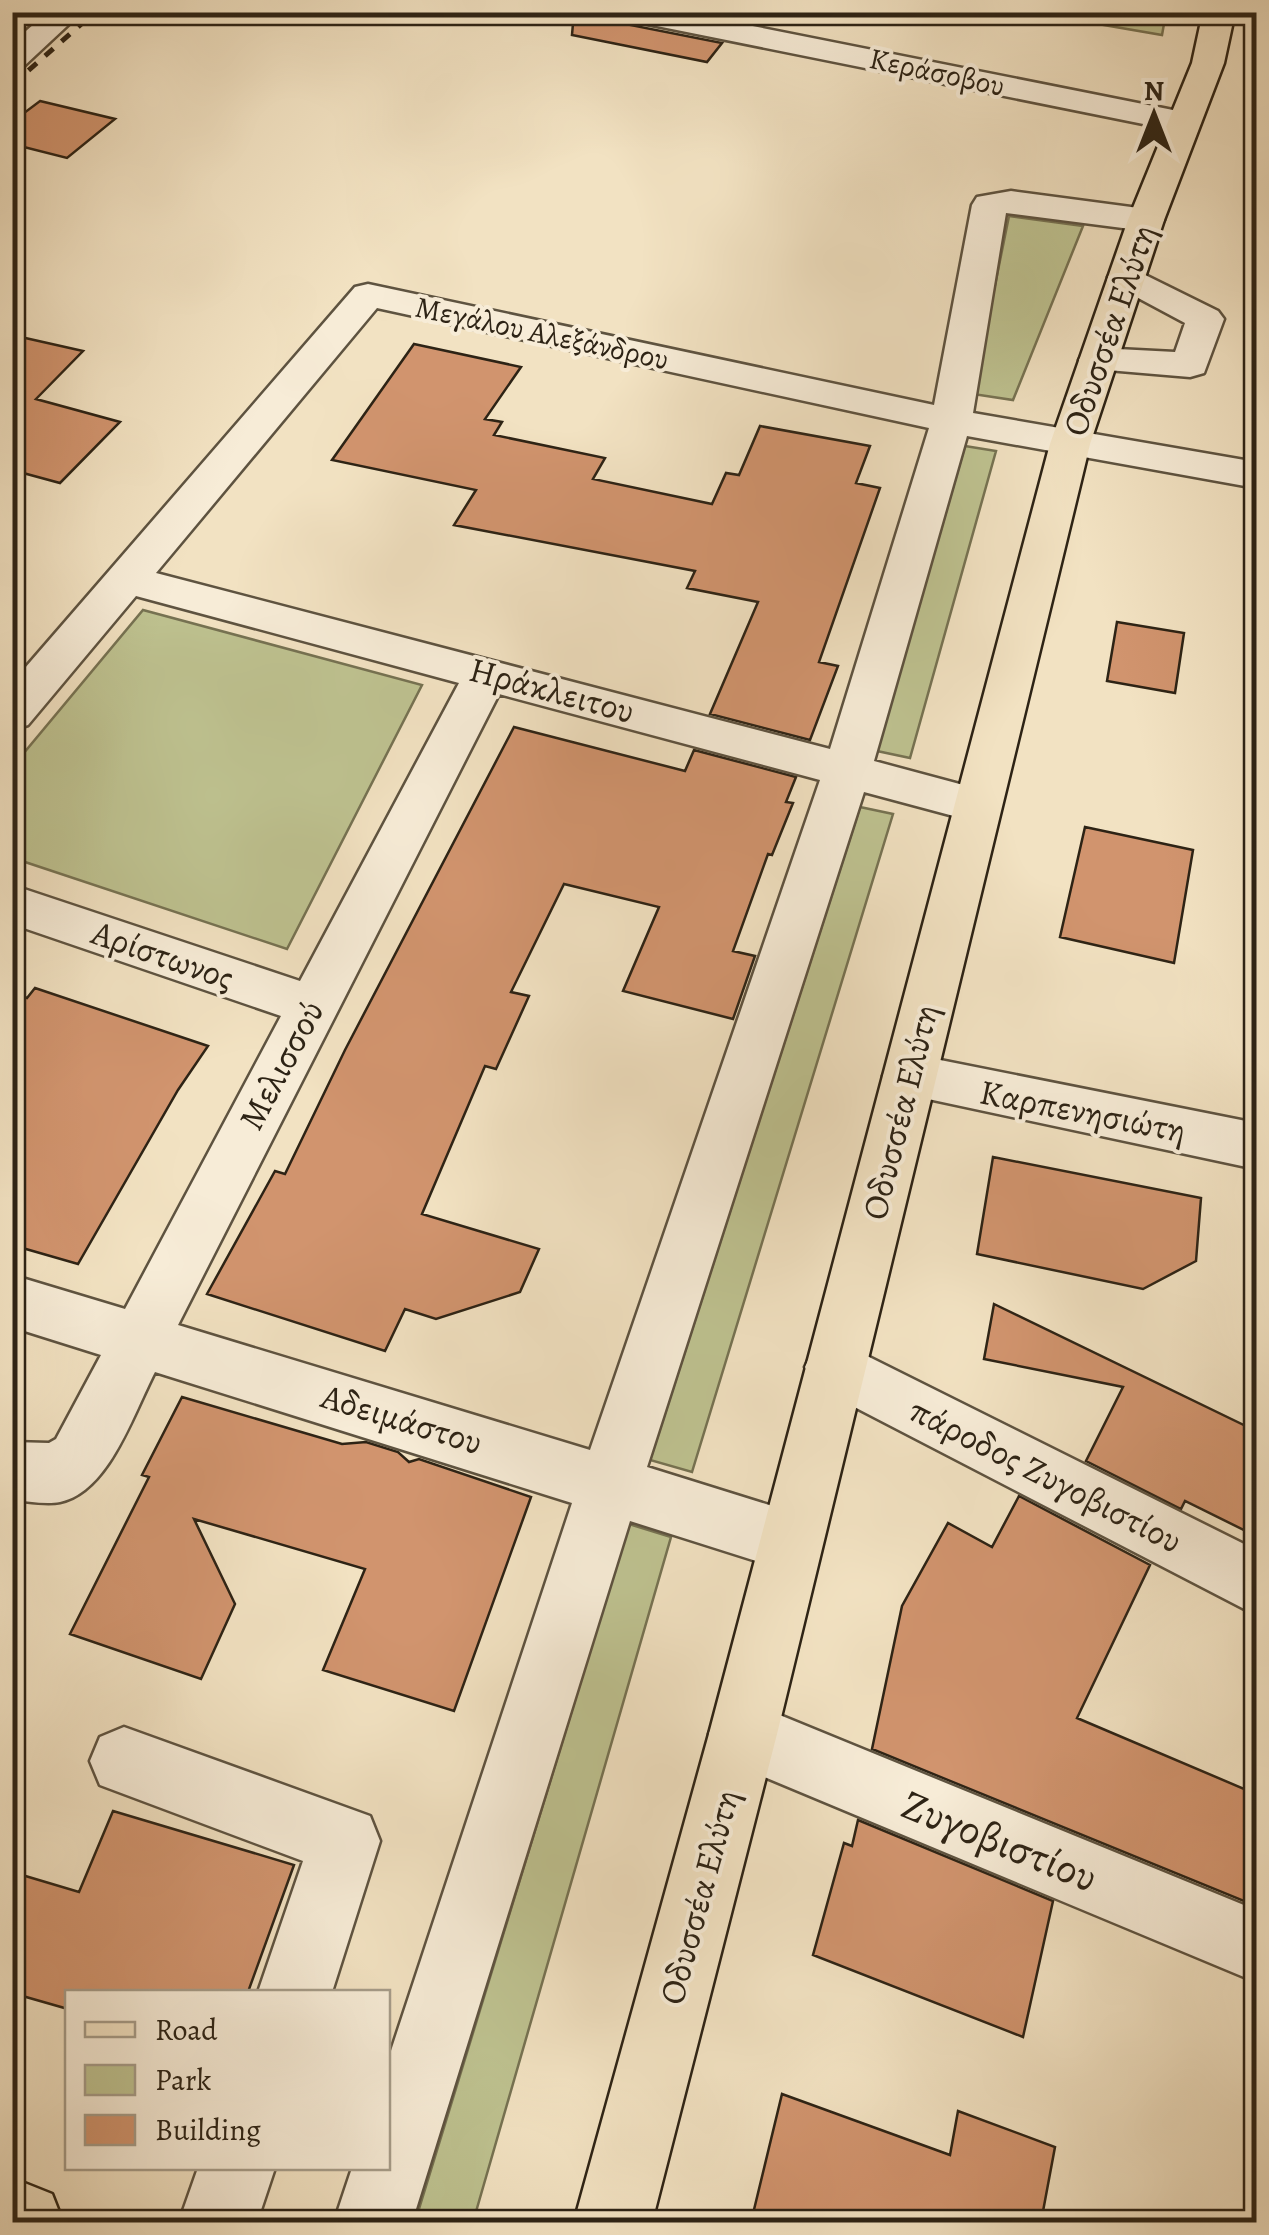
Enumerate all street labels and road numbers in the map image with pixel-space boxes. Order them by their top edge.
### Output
street label: Κεράσοβου [866,38,1008,106]
street label: Οδυσσέα Ελύτη [1050,218,1168,442]
street label: Μεγάλου Αλεξάνδρου [412,287,672,379]
street label: Ηράκλειτου [464,645,640,735]
street label: Αρίστωνος [85,908,240,1002]
street label: Μελισσού [227,992,335,1138]
street label: Οδυσσέα Ελύτη [850,999,950,1225]
street label: Καρπενησιώτη [976,1067,1190,1155]
street label: Αδειμάστου [315,1371,488,1466]
street label: πάροδος Ζυγοβιστίου [902,1386,1190,1564]
street label: Ζυγοβιστίου [894,1775,1106,1906]
street label: Οδυσσέα Ελύτη [647,1784,751,2010]

